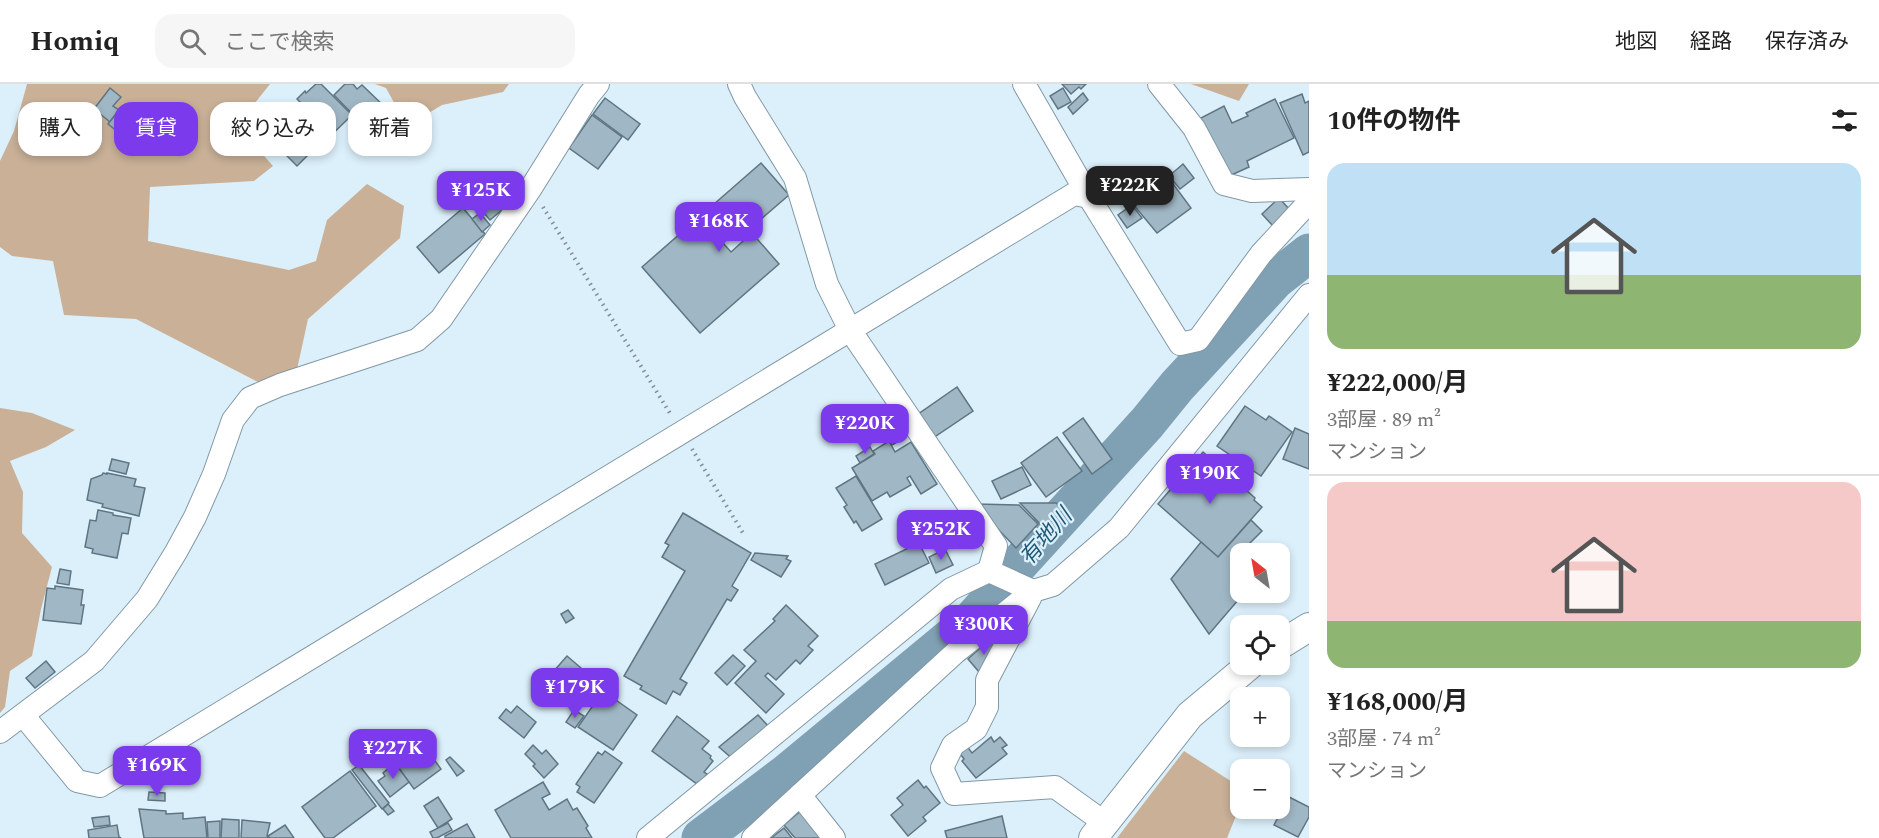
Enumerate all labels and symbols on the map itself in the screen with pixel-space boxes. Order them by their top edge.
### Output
pin: ¥222K [1088,166,1172,217]
pin: ¥125K [439,171,523,222]
pin: ¥168K [677,202,761,253]
pin: ¥220K [823,404,907,455]
pin: ¥190K [1168,454,1252,505]
water label: 有地川 [1012,500,1082,573]
pin: ¥252K [899,510,983,561]
north arrow [1230,543,1290,603]
pin: ¥300K [942,605,1026,656]
pin: ¥179K [533,668,617,719]
pin: ¥227K [351,729,435,780]
pin: ¥169K [115,746,199,797]

